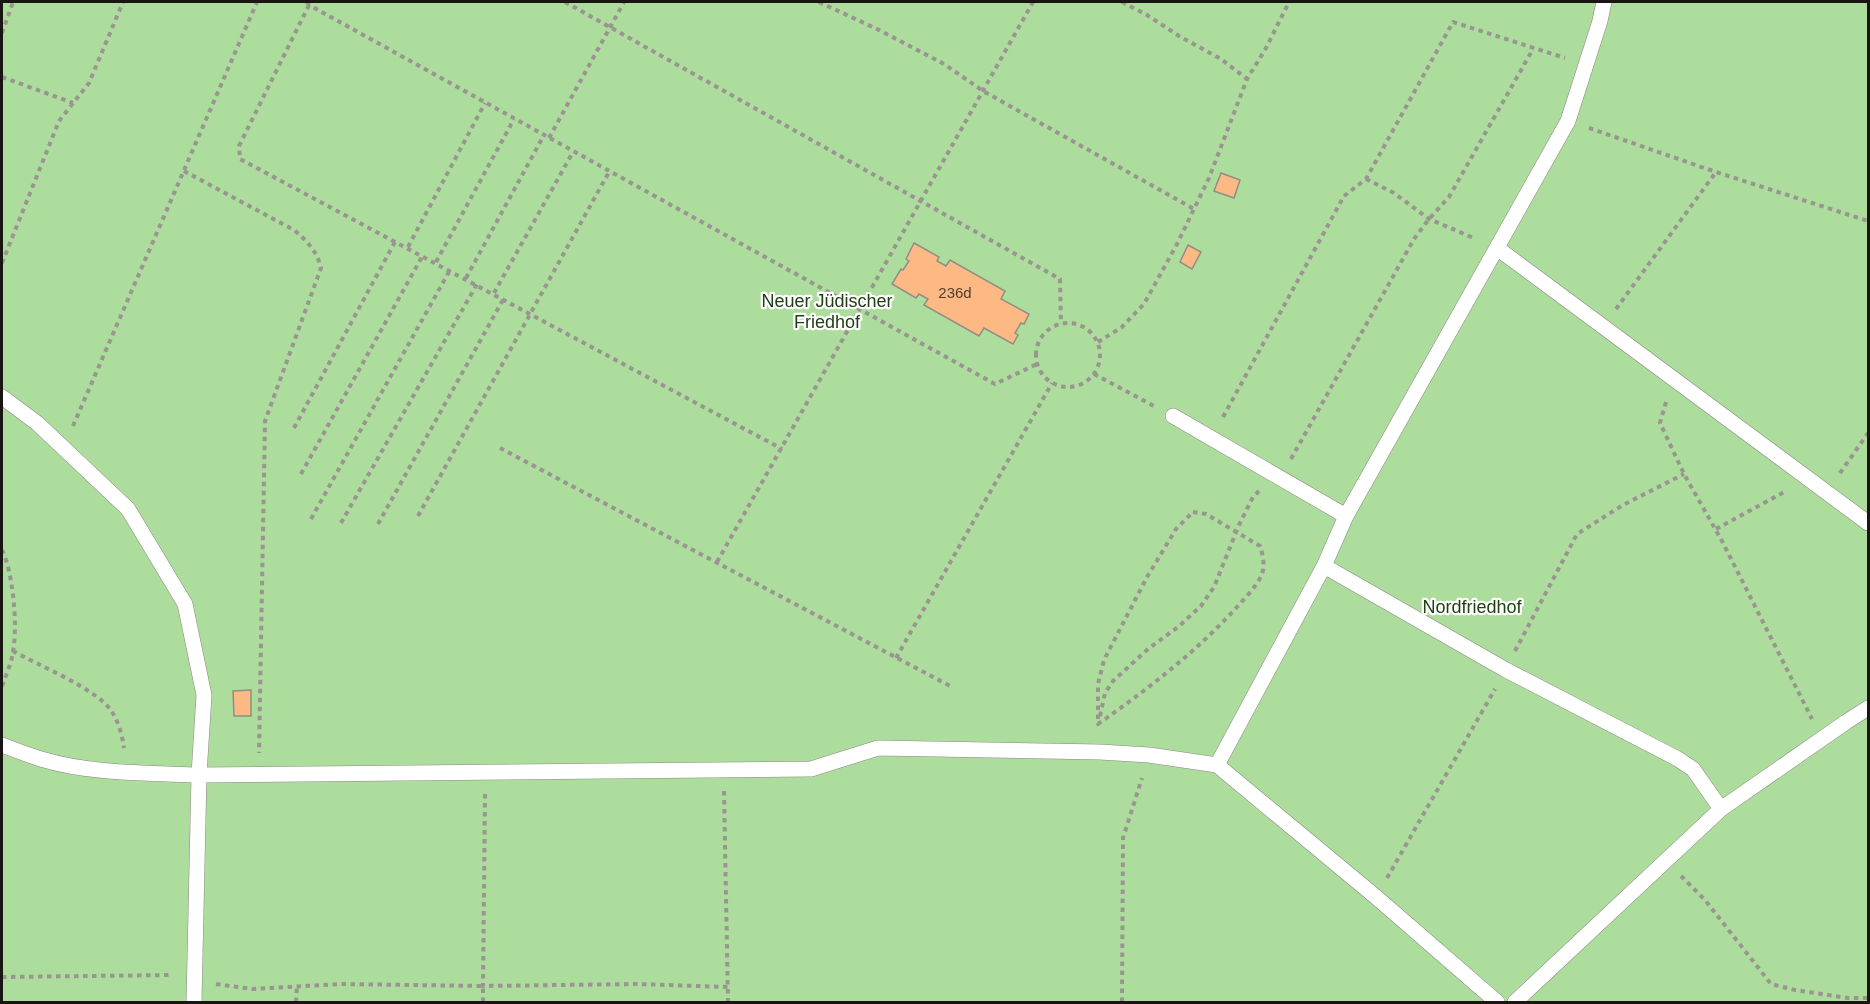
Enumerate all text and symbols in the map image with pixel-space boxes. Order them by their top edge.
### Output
house number: 236d [938,284,972,301]
park label: Neuer Jüdischer Friedhof [761,291,893,332]
park label: Nordfriedhof [1422,597,1523,617]

